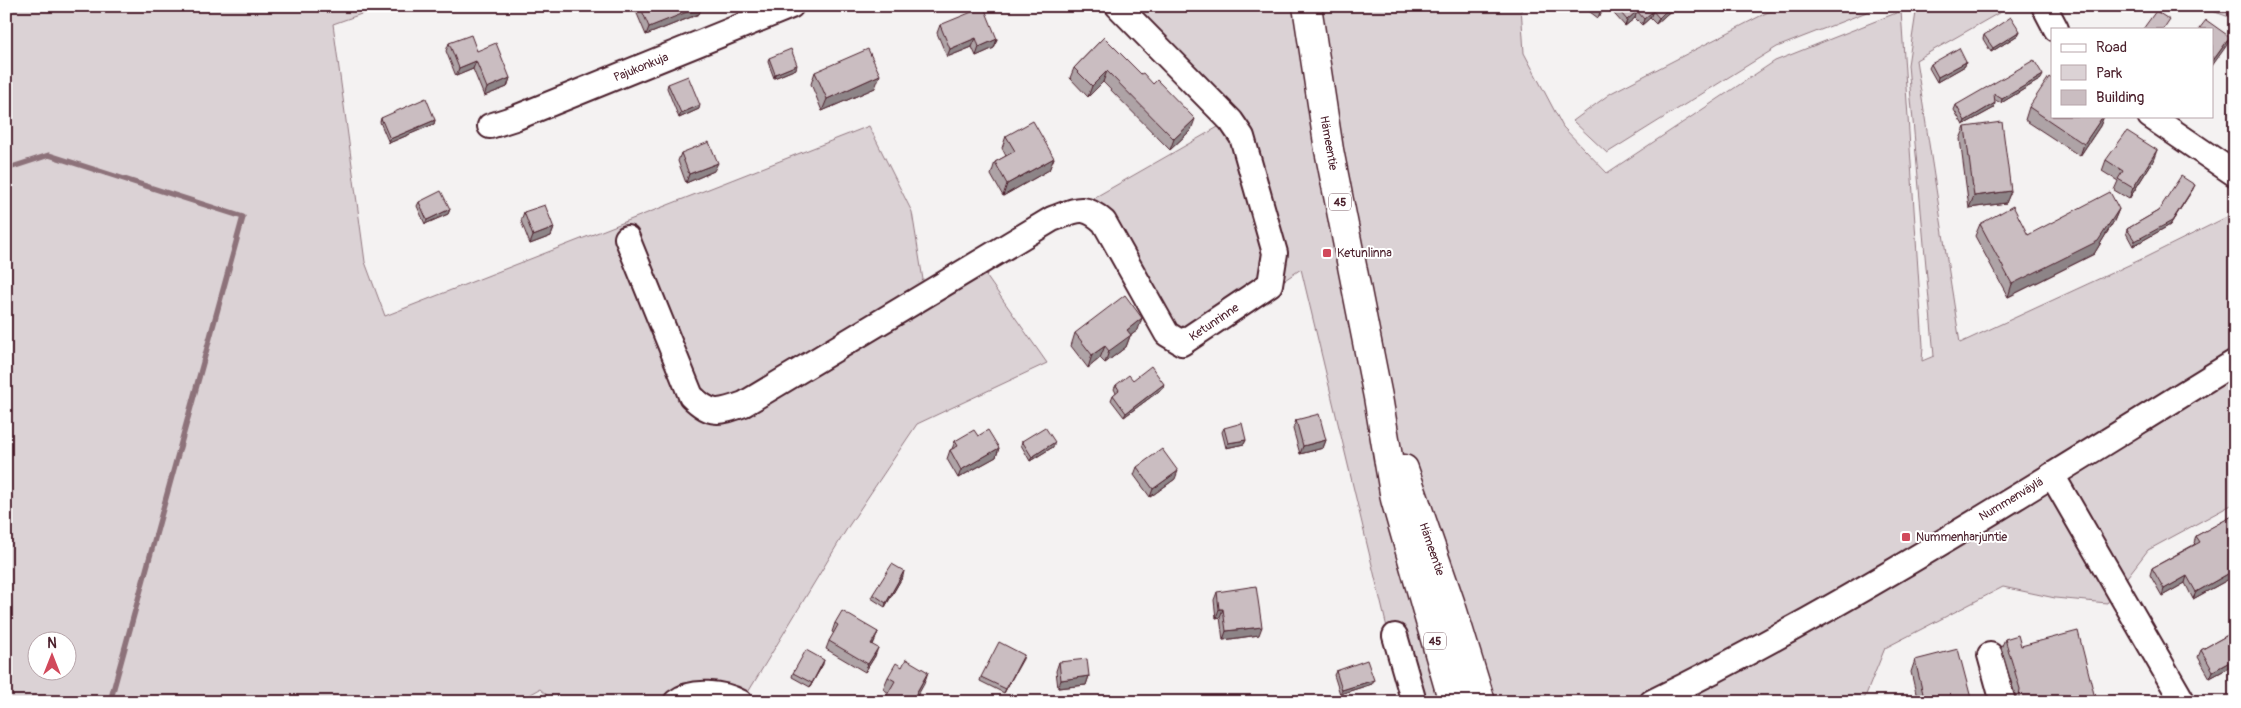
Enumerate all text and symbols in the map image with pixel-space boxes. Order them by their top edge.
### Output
legend [2051,28,2214,118]
text: Road [2096,38,2127,57]
street label: Pajukonkuja [612,50,671,85]
text: Park [2096,64,2123,83]
text: Building [2096,88,2144,107]
street label: Hämeentie [1316,115,1341,172]
road number: 45 [1329,193,1351,210]
place label: Ketunlinna [1337,246,1392,261]
marker: Ketunlinna [1321,247,1333,259]
street label: Ketunrinne [1187,300,1242,344]
street label: Nummenväylä [1976,474,2046,524]
street label: Hämeentie [1415,521,1448,578]
place label: Nummenharjuntie [1916,530,2007,545]
marker: Nummenharjuntie [1900,531,1912,543]
north arrow [28,630,78,680]
road number: 45 [1424,632,1446,649]
text: N [47,635,57,652]

